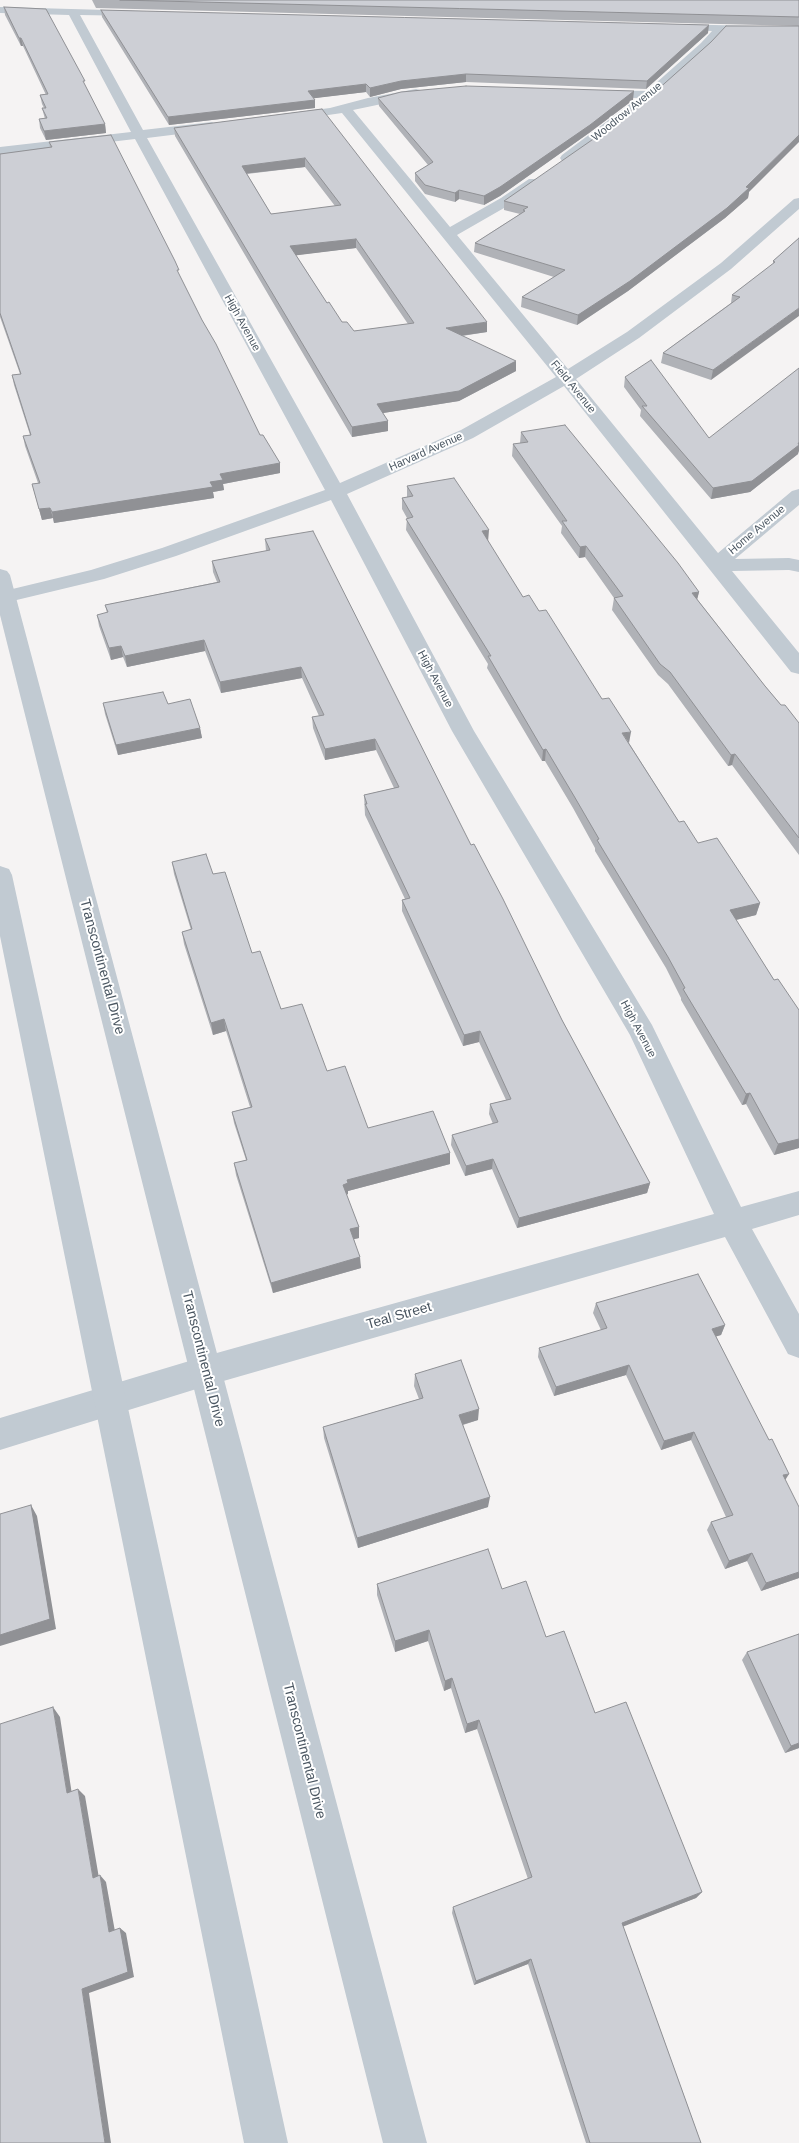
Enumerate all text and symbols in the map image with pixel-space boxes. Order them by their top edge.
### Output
street label: Woodrow Avenue [589,80,665,144]
street label: High Avenue [221,292,263,354]
street label: Field Avenue [548,358,598,416]
street label: Harvard Avenue [387,430,465,474]
street label: Home Avenue [726,503,788,557]
street label: High Avenue [414,648,456,710]
street label: Transcontinental Drive [76,897,128,1037]
street label: High Avenue [617,998,659,1060]
street label: Transcontinental Drive [178,1289,228,1429]
street label: Teal Street [365,1299,433,1333]
street label: Transcontinental Drive [279,1681,329,1821]

